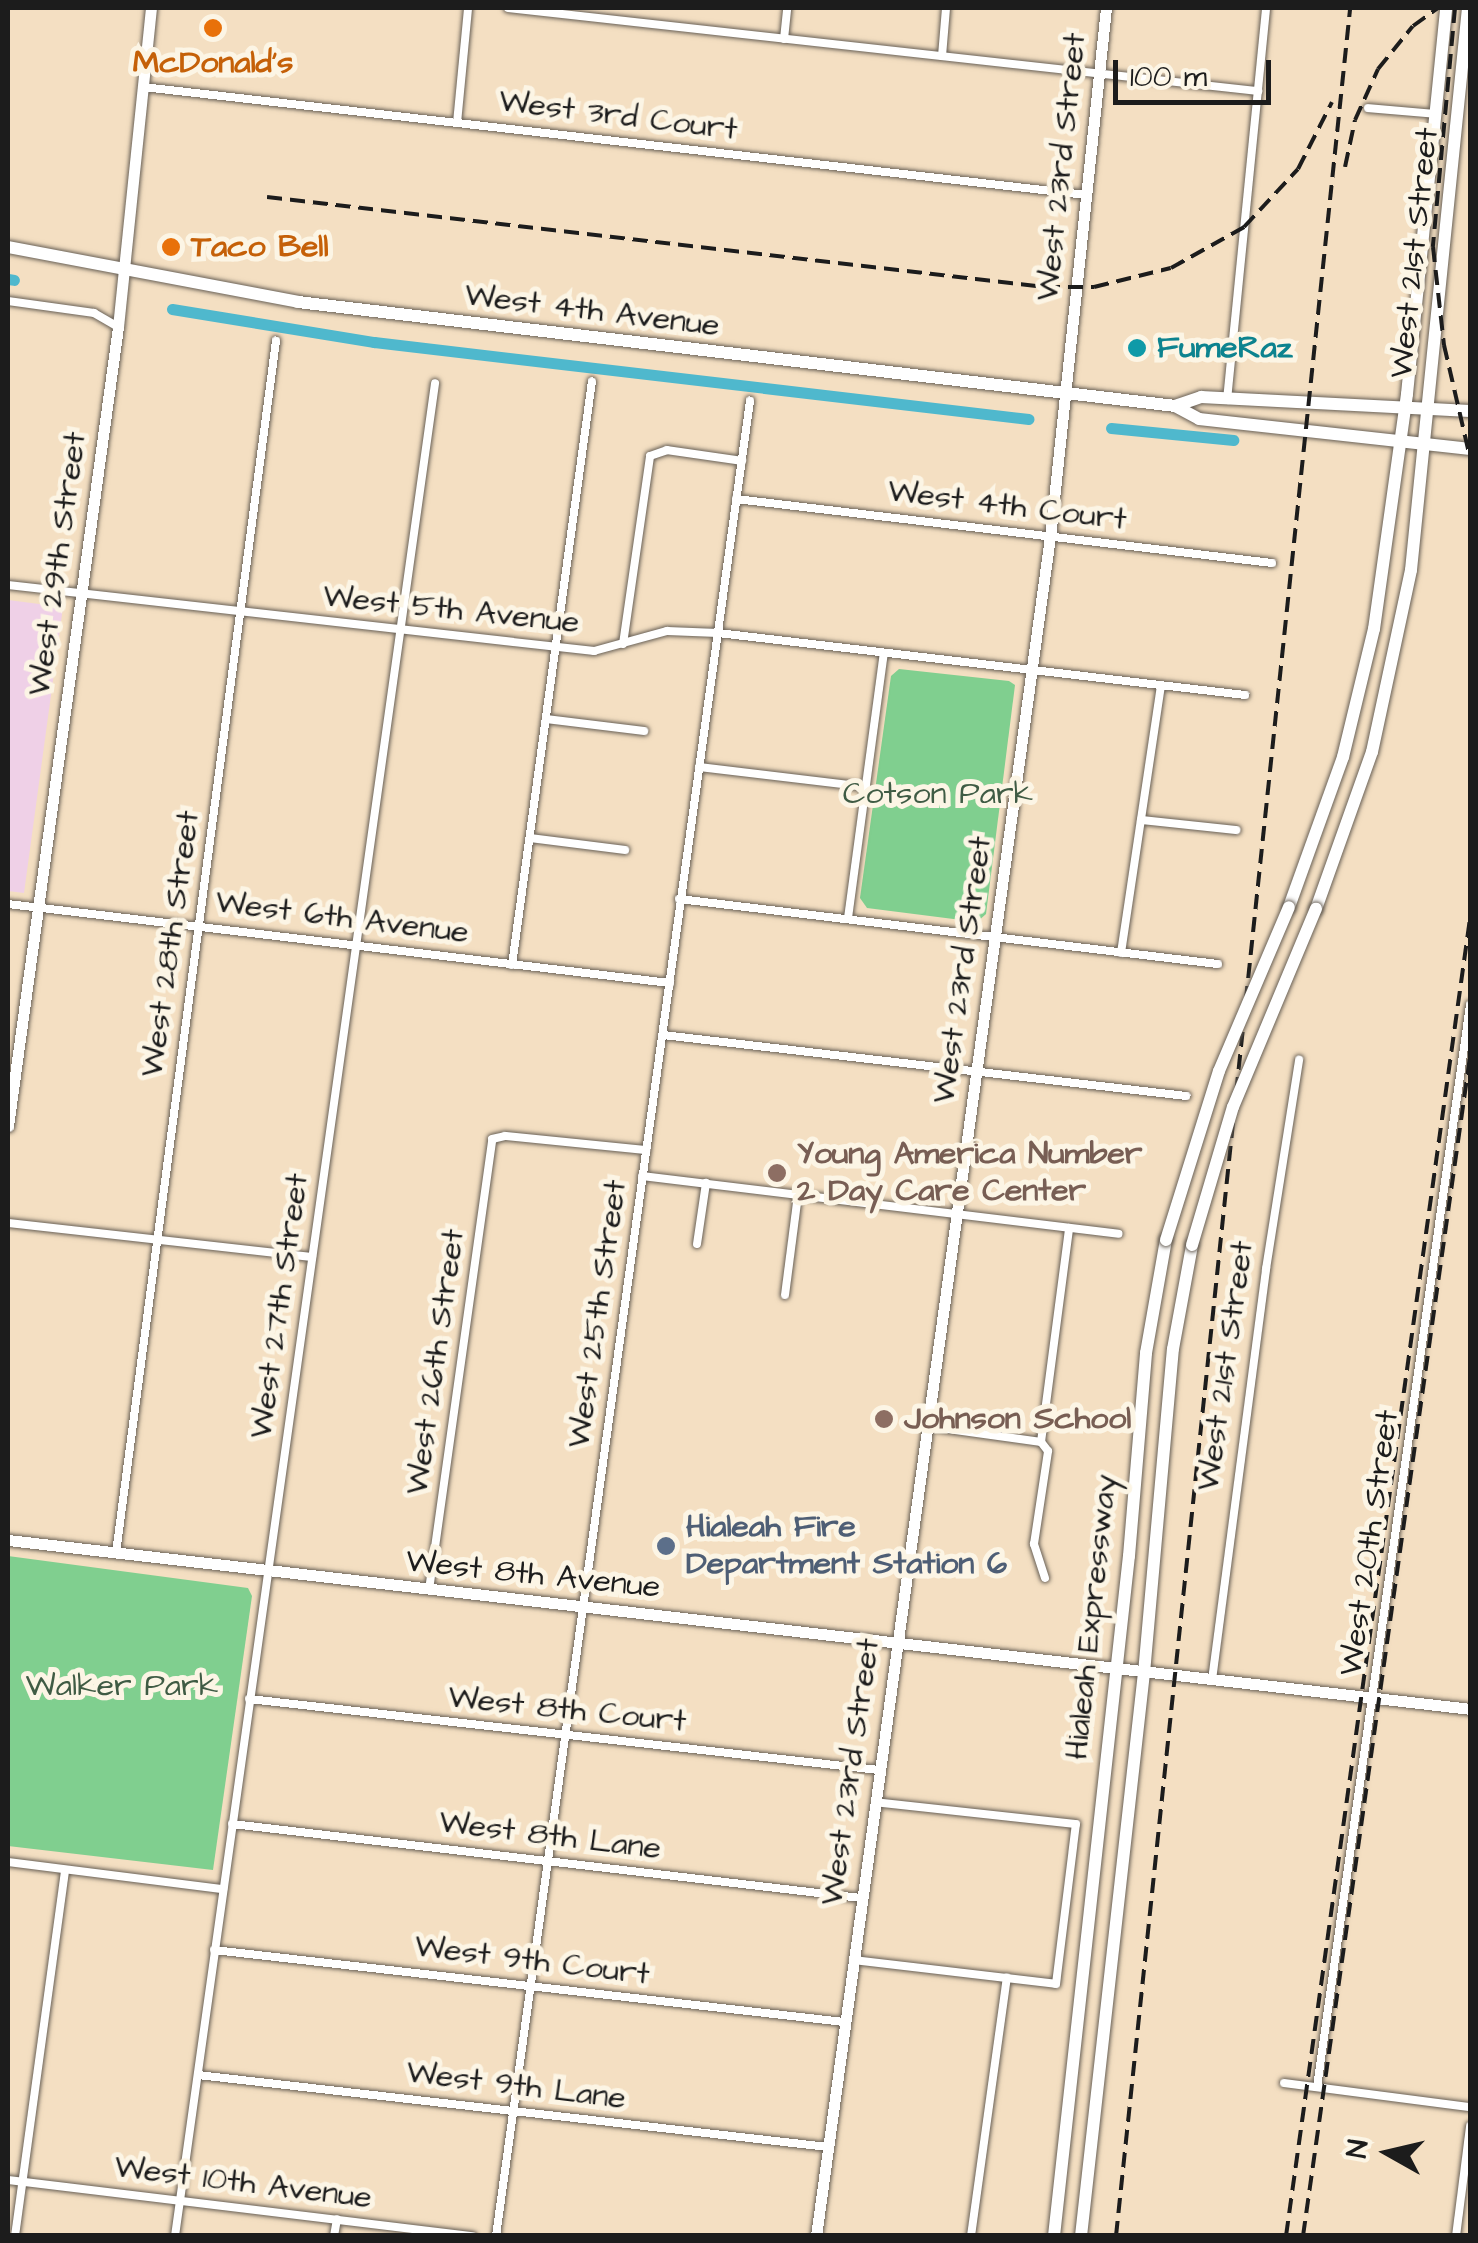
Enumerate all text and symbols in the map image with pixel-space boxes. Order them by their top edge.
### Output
marker: McDonald's [202,17,224,39]
street label: West 23rd Street [1029,31,1095,303]
scale bar [1118,40,1276,102]
place label: McDonald's [133,44,293,82]
text: 100 m [1130,56,1207,98]
street label: West 3rd Court [497,82,739,150]
street label: West 21st Street [1383,126,1447,380]
place label: Taco Bell [191,228,328,266]
marker: Taco Bell [160,236,182,258]
street label: West 4th Avenue [462,276,722,346]
place label: FumeRaz [1157,329,1293,367]
marker: FumeRaz [1126,337,1148,359]
street label: West 29th Street [20,430,96,698]
street label: West 4th Court [886,472,1128,540]
street label: West 5th Avenue [321,577,581,643]
park label: Cotson Park [843,775,1033,813]
street label: West 28th Street [133,808,209,1080]
street label: West 23rd Street [925,834,1001,1106]
street label: West 6th Avenue [213,883,471,953]
place label: Young America Number 2 Day Care Center [797,1136,1142,1211]
marker: Young America Number 2 Day Care Center [766,1162,788,1184]
street label: West 27th Street [242,1171,318,1441]
street label: West 25th Street [560,1177,636,1451]
street label: West 26th Street [398,1227,474,1497]
street label: West 21st Street [1189,1238,1263,1494]
place label: Johnson School [904,1400,1131,1438]
marker: Johnson School [873,1408,895,1430]
street label: West 20th Street [1332,1408,1408,1678]
street label: Hialeah Expressway [1058,1473,1126,1761]
place label: Hialeah Fire Department Station 6 [686,1509,1007,1584]
marker: Hialeah Fire Department Station 6 [655,1535,677,1557]
street label: West 8th Avenue [404,1543,662,1607]
street label: West 23rd Street [813,1636,889,1908]
park label: Walker Park [26,1667,218,1705]
street label: West 8th Court [446,1678,688,1742]
street label: West 8th Lane [437,1803,663,1869]
street label: West 9th Court [412,1928,652,1994]
street label: West 9th Lane [404,2053,628,2119]
north arrow [1338,2103,1438,2203]
text: N [1337,2137,1378,2160]
street label: West 10th Avenue [112,2148,374,2218]

